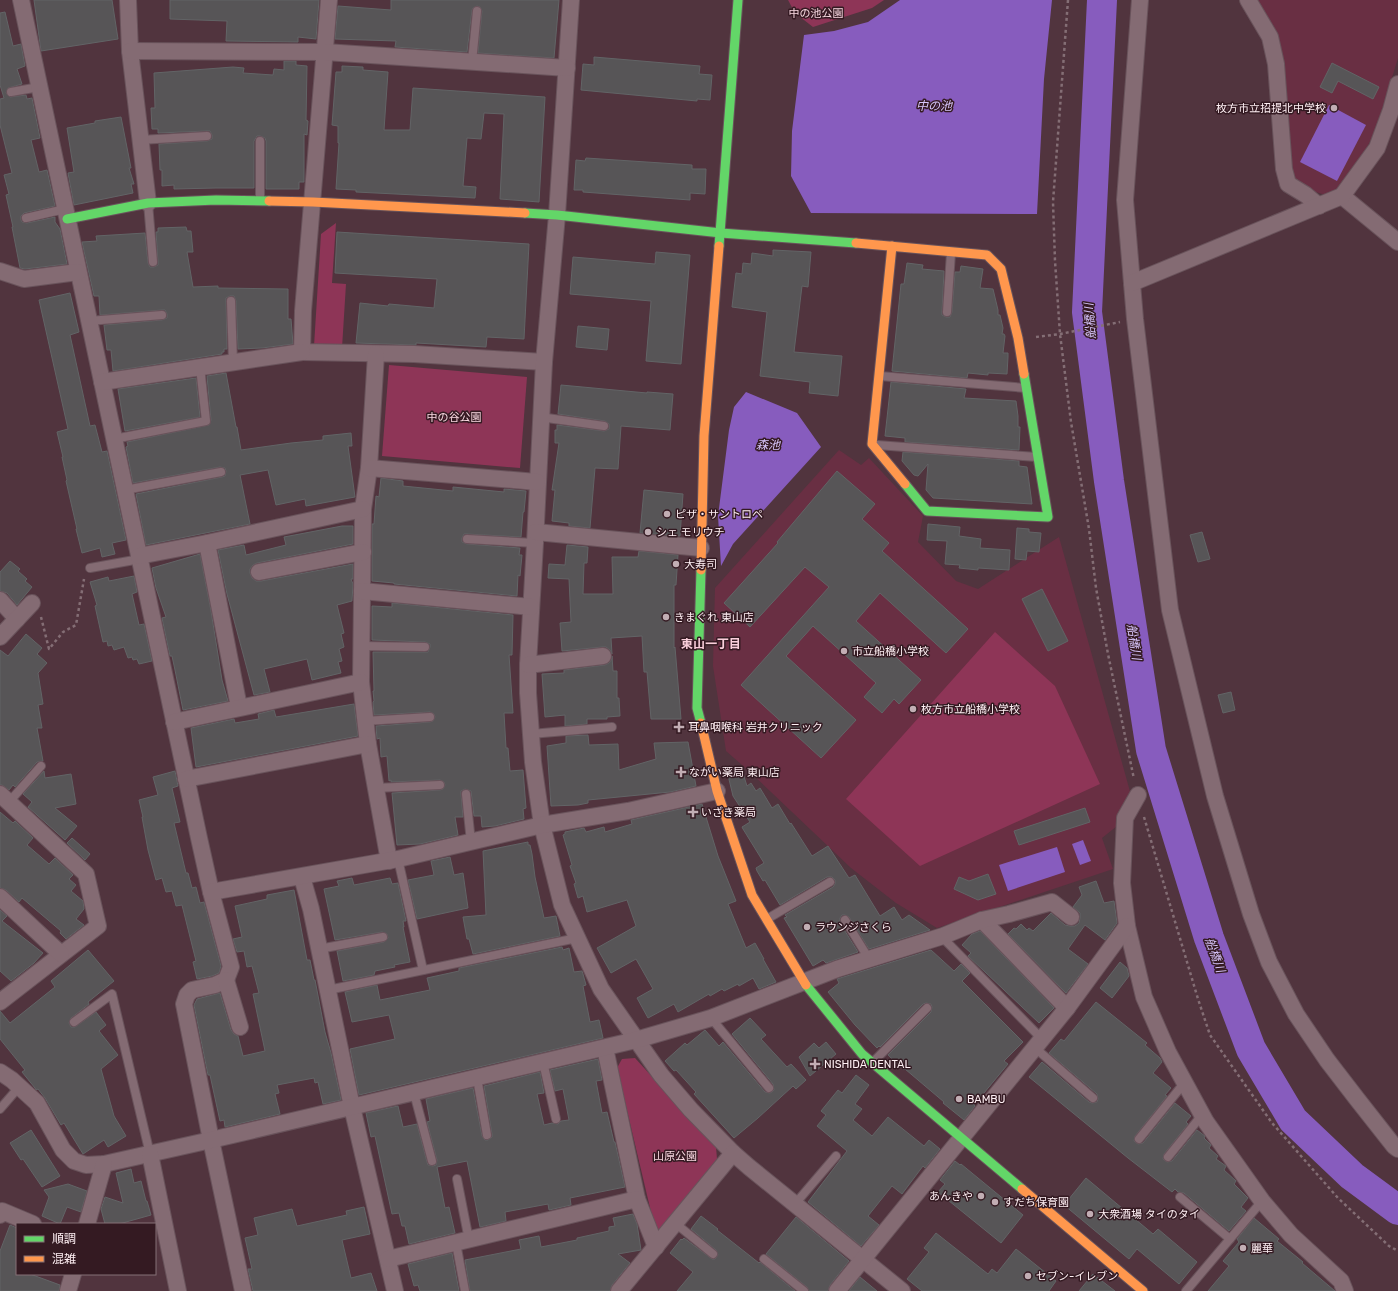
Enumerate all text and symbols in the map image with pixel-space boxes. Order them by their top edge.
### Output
park label: 中の池公園 [789,7,844,20]
water label: 中の池 [916,99,953,113]
place label: 枚方市立招提北中学校 [1216,102,1326,115]
marker: 枚方市立招提北中学校 [1329,103,1339,113]
water label: 船橋川 [1082,301,1098,339]
park label: 中の谷公園 [427,411,482,424]
water label: 森池 [756,438,781,452]
place label: ピザ・サントロペ [675,508,763,521]
marker: ピザ・サントロペ [662,509,672,519]
place label: シェ モリウチ [656,526,725,539]
marker: シェ モリウチ [643,527,653,537]
place label: 大寿司 [684,558,717,571]
marker: 大寿司 [671,559,681,569]
place label: きまぐれ 東山店 [674,611,754,624]
marker: きまぐれ 東山店 [661,612,671,622]
water label: 船橋川 [1124,623,1144,663]
district label: 東山一丁目 [681,637,741,651]
place label: 市立船橋小学校 [852,645,929,658]
marker: 市立船橋小学校 [839,646,849,656]
place label: 枚方市立船橋小学校 [921,703,1020,716]
marker: 枚方市立船橋小学校 [908,704,918,714]
marker: 耳鼻咽喉科 岩井クリニック [673,721,685,733]
place label: 耳鼻咽喉科 岩井クリニック [688,721,823,734]
place label: ながい薬局 東山店 [689,766,780,779]
marker: ながい薬局 東山店 [676,767,686,777]
place label: いざき薬局 [701,806,756,819]
marker: いざき薬局 [688,807,698,817]
place label: ラウンジさくら [815,921,892,934]
marker: ラウンジさくら [802,922,812,932]
water label: 船橋川 [1202,936,1228,976]
marker: NISHIDA DENTAL [809,1058,821,1070]
place label: NISHIDA DENTAL [824,1058,911,1071]
place label: BAMBU [967,1093,1005,1106]
marker: BAMBU [954,1094,964,1104]
park label: 山原公園 [653,1150,697,1163]
place label: あんきや [929,1190,973,1203]
marker: あんきや [976,1191,986,1201]
place label: すだち保育園 [1003,1196,1069,1209]
marker: すだち保育園 [990,1197,1000,1207]
place label: 大衆酒場 タイのタイ [1098,1208,1200,1221]
marker: 大衆酒場 タイのタイ [1085,1209,1095,1219]
legend [16,1223,156,1275]
text: 順調 [52,1232,76,1246]
place label: 麗華 [1251,1242,1273,1255]
marker: 麗華 [1238,1243,1248,1253]
text: 混雑 [52,1252,76,1266]
place label: セブン-イレブン [1036,1270,1118,1283]
marker: セブン-イレブン [1023,1271,1033,1281]

